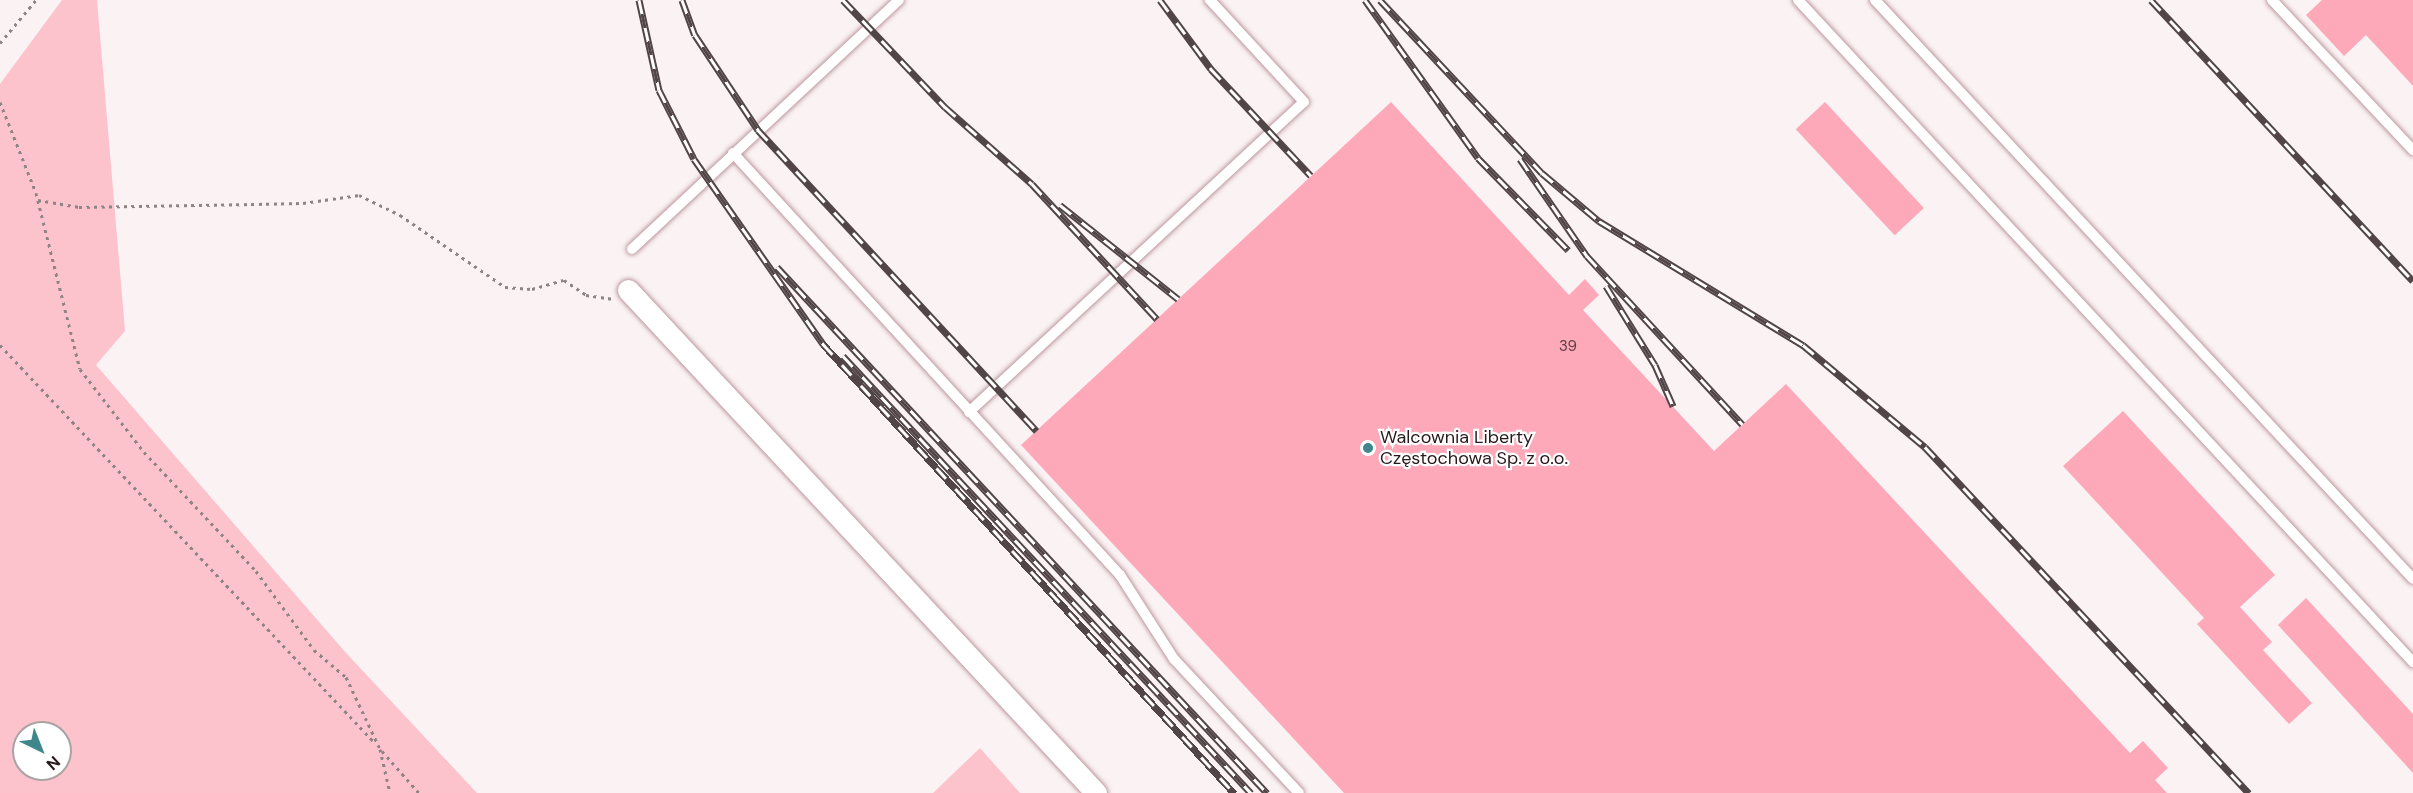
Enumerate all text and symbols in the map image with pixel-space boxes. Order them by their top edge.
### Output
house number: 39 [1559,338,1577,356]
place label: Walcownia Liberty Częstochowa Sp. z o.o. [1380,427,1568,470]
marker: Walcownia Liberty Częstochowa Sp. z o.o. [1361,441,1375,455]
north arrow [12,721,72,781]
text: N [42,751,65,775]

